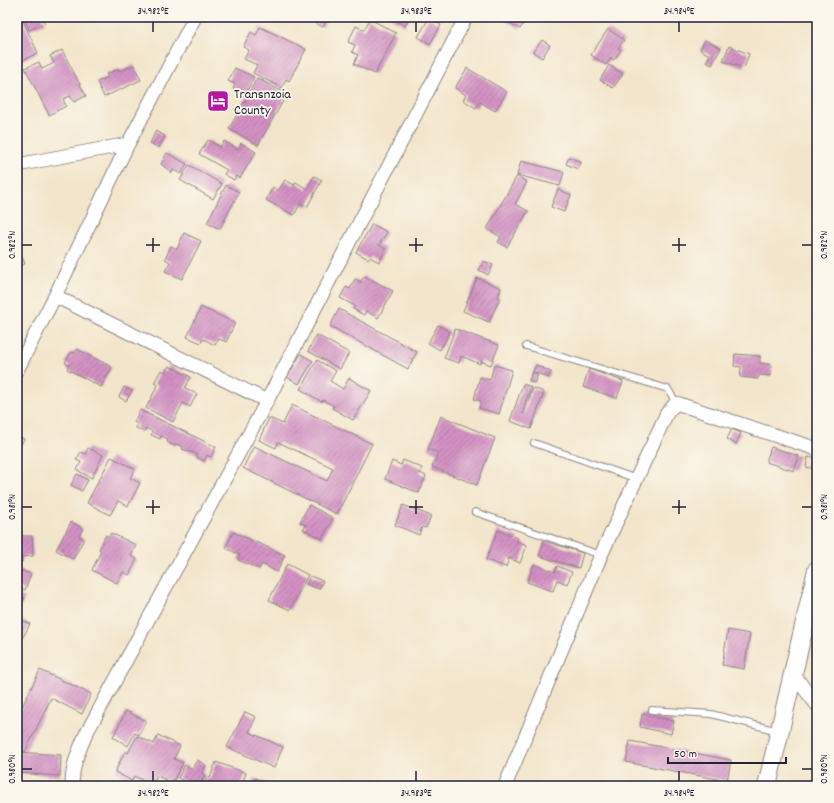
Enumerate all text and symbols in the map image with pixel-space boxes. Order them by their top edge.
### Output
text: 34.982°E [138,5,169,19]
text: 34.983°E [400,5,432,19]
text: 34.984°E [664,5,695,19]
place label: Transnzoia County [234,85,291,121]
hotel icon: Transnzoia County [205,88,231,114]
text: 0.982°N [6,231,20,259]
text: 0.982°N [818,231,832,259]
text: 0.981°N [6,494,20,520]
text: 0.981°N [818,494,832,520]
scale bar [668,739,786,765]
text: 50 m [674,746,697,763]
text: 0.980°N [6,754,20,784]
text: 0.980°N [818,754,832,784]
text: 34.982°E [138,787,169,801]
text: 34.983°E [400,787,432,801]
text: 34.984°E [664,787,695,801]

